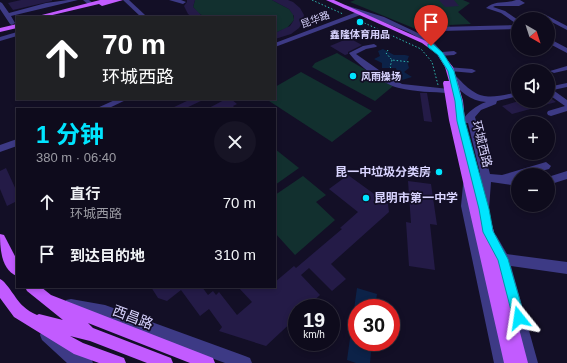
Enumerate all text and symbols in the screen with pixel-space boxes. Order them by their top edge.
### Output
pin [414,5,448,46]
street label: 昆华路 [299,9,331,30]
icon: arrive [420,11,442,33]
north arrow [511,12,555,56]
map controls [511,12,555,212]
marker: 鑫隆体育用品 [355,17,365,27]
text: 70 m [102,29,166,60]
place label: 鑫隆体育用品 [330,29,390,40]
icon: ahead [36,32,88,84]
button: sound [511,64,555,108]
text: 环城西路 [102,67,174,87]
marker: 风雨操场 [348,71,358,81]
place label: 风雨操场 [361,71,401,82]
button: + [511,116,555,160]
street label: 环城西路 [469,119,495,169]
text: 1 分钟 [36,121,104,148]
button: close [214,121,256,163]
text: 380 m · 06:40 [36,150,116,165]
place label: 昆一中垃圾分类房 [335,165,431,179]
marker: 昆一中垃圾分类房 [434,167,444,177]
button: − [511,168,555,212]
text: 直行 [70,185,100,202]
icon: ahead [36,191,58,213]
place label: 昆明市第一中学 [374,191,458,205]
marker: 昆明市第一中学 [361,193,371,203]
text: 70 m [223,194,256,211]
text: 环城西路 [70,206,122,221]
icon: arrive [36,243,58,265]
text: 310 m [214,246,256,263]
text: 到达目的地 [70,247,145,264]
position arrow [498,297,540,339]
speed limit sign: 30 [348,299,400,351]
street label: 西昌路 [111,302,155,332]
text: 19 [303,309,325,331]
text: km/h [303,329,325,340]

